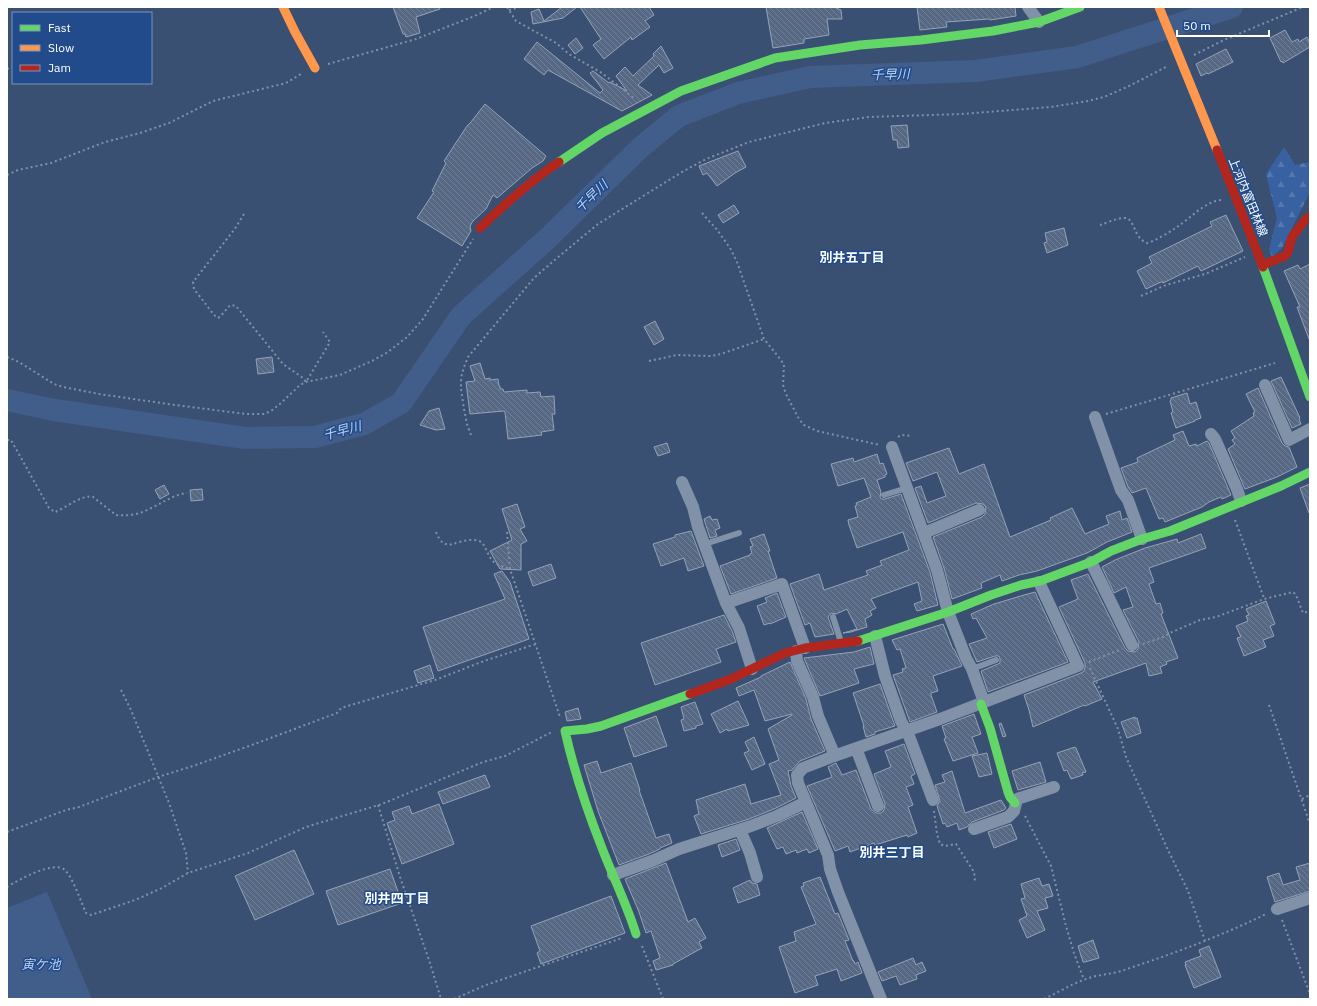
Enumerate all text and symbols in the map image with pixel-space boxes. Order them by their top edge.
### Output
legend [12,12,152,84]
scale bar [1177,12,1269,38]
text: 50 m [1183,18,1211,33]
text: Fast [48,20,71,35]
text: Slow [48,40,74,55]
text: Jam [48,60,71,75]
water label: 千早川 [870,65,912,84]
street label: 上河内富田林線 [1226,155,1271,239]
water label: 千早川 [571,175,613,216]
district label: 別井五丁目 [819,249,885,266]
water label: 千早川 [321,417,365,444]
district label: 別井三丁目 [859,844,925,861]
district label: 別井四丁目 [364,890,430,907]
water label: 寅ケ池 [21,956,62,973]

